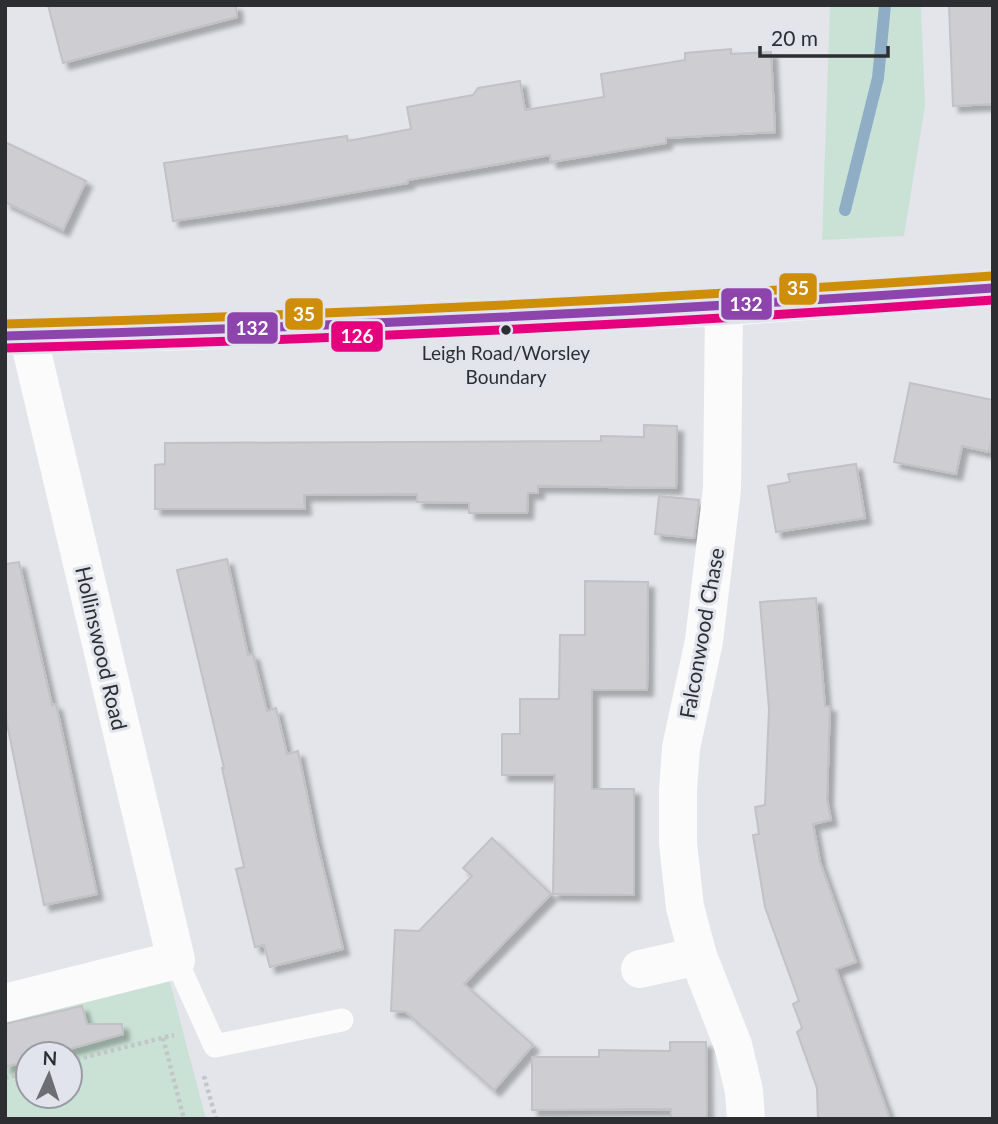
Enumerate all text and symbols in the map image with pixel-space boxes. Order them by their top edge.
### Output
scale bar [760,14,888,58]
text: 20 m [771,25,818,50]
line badge: 35 [778,272,818,306]
text: 35 [787,276,809,299]
line badge: 132 [720,287,773,321]
text: 132 [729,292,763,315]
line badge: 35 [284,297,324,331]
text: 35 [293,302,315,325]
line badge: 132 [226,311,279,345]
text: 132 [235,316,269,339]
line badge: 126 [330,320,384,353]
marker: Leigh Road/Worsley Boundary [499,323,513,337]
text: 126 [340,324,374,347]
place label: Leigh Road/Worsley Boundary [422,341,590,388]
street label: Falconwood Chase [674,546,728,720]
street label: Hollinswood Road [71,564,133,732]
north arrow [14,1040,84,1110]
text: N [42,1046,58,1069]

